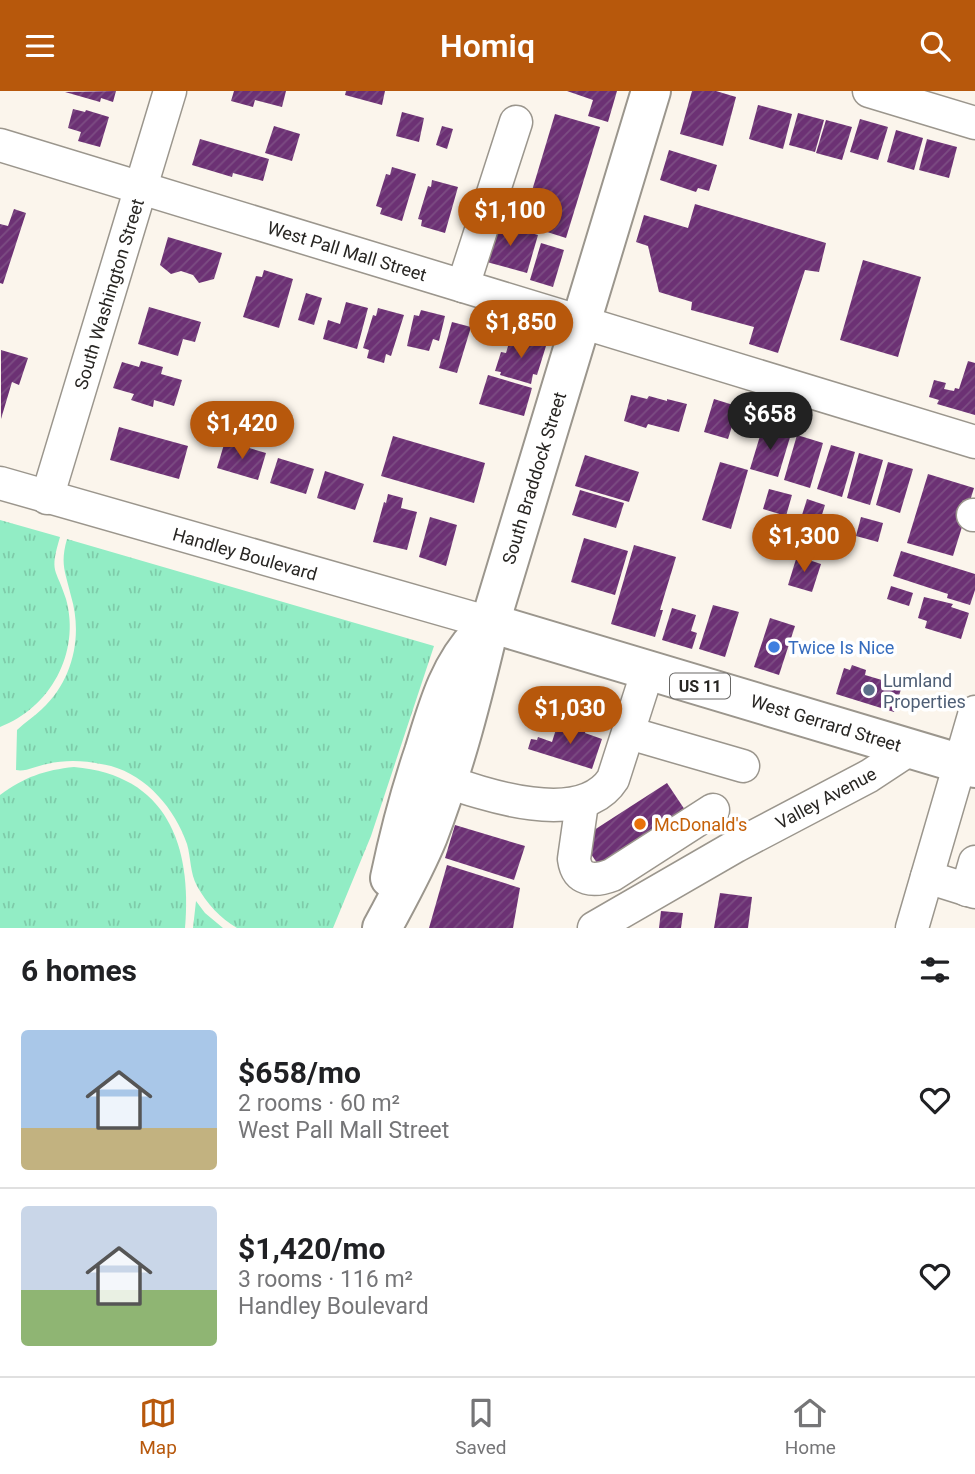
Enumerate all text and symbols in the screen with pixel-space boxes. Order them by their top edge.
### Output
icon: menu [21,27,59,65]
text: Homiq [440,27,535,65]
icon: search [916,27,954,65]
pin: $1,100 [453,188,567,248]
street label: South Washington Street [70,196,148,392]
text: $1,100 [474,197,546,224]
street label: West Pall Mall Street [265,217,429,285]
pin: $1,850 [464,301,578,360]
text: $1,850 [485,309,557,336]
street label: South Braddock Street [498,389,570,567]
pin: $658 [729,393,811,452]
pin: $1,420 [185,401,299,461]
text: $658 [744,401,796,428]
text: $1,420 [206,410,278,437]
pin: $1,300 [747,515,861,574]
street label: Handley Boulevard [170,523,320,585]
text: $1,300 [768,523,840,550]
place label: Twice Is Nice [788,637,894,658]
marker: Twice Is Nice [766,639,782,655]
place label: Lumland Properties [883,670,966,712]
road number: US 11 [670,673,730,699]
marker: Lumland Properties [861,682,877,698]
pin: $1,030 [513,687,627,746]
street label: West Gerrard Street [748,690,904,756]
text: $1,030 [534,695,606,722]
street label: Valley Avenue [772,763,880,833]
place label: McDonald's [654,814,747,835]
marker: McDonald's [632,816,648,832]
icon: filters [916,951,954,989]
text: 6 homes [21,953,137,988]
text: $658/mo [238,1055,361,1090]
icon: home [77,1058,161,1142]
icon: heart [916,1081,954,1119]
text: 2 rooms · 60 m² [238,1090,400,1117]
text: West Pall Mall Street [238,1117,449,1144]
text: $1,420/mo [238,1231,386,1266]
icon: home [77,1234,161,1318]
icon: heart [916,1257,954,1295]
text: 3 rooms · 116 m² [238,1266,413,1293]
text: Handley Boulevard [238,1293,429,1320]
tab: Map [139,1394,177,1459]
tab: Saved [455,1394,507,1459]
tab: Home [785,1394,836,1459]

